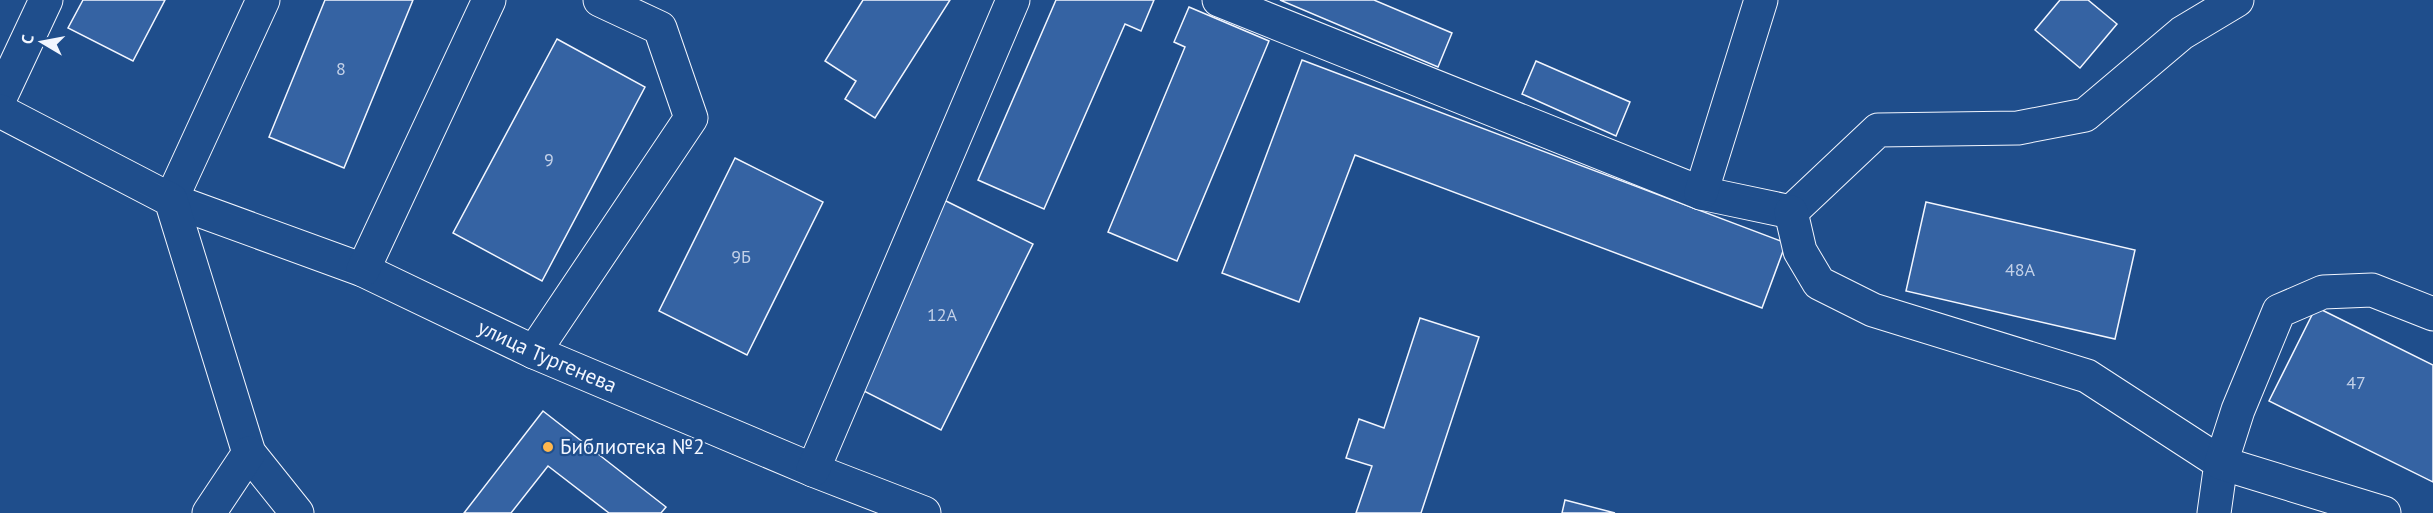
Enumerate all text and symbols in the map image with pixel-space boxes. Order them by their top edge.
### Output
north arrow [12,12,72,72]
text: С [17,33,38,46]
house number: 8 [336,57,346,80]
house number: 9 [544,148,554,171]
house number: 9Б [731,245,751,268]
house number: 48А [2005,258,2036,281]
house number: 12А [927,303,958,326]
street label: улица Тургенева [473,313,621,399]
house number: 47 [2346,371,2366,394]
place label: Библиотека №2 [560,433,705,460]
marker: Библиотека №2 [541,440,555,454]

